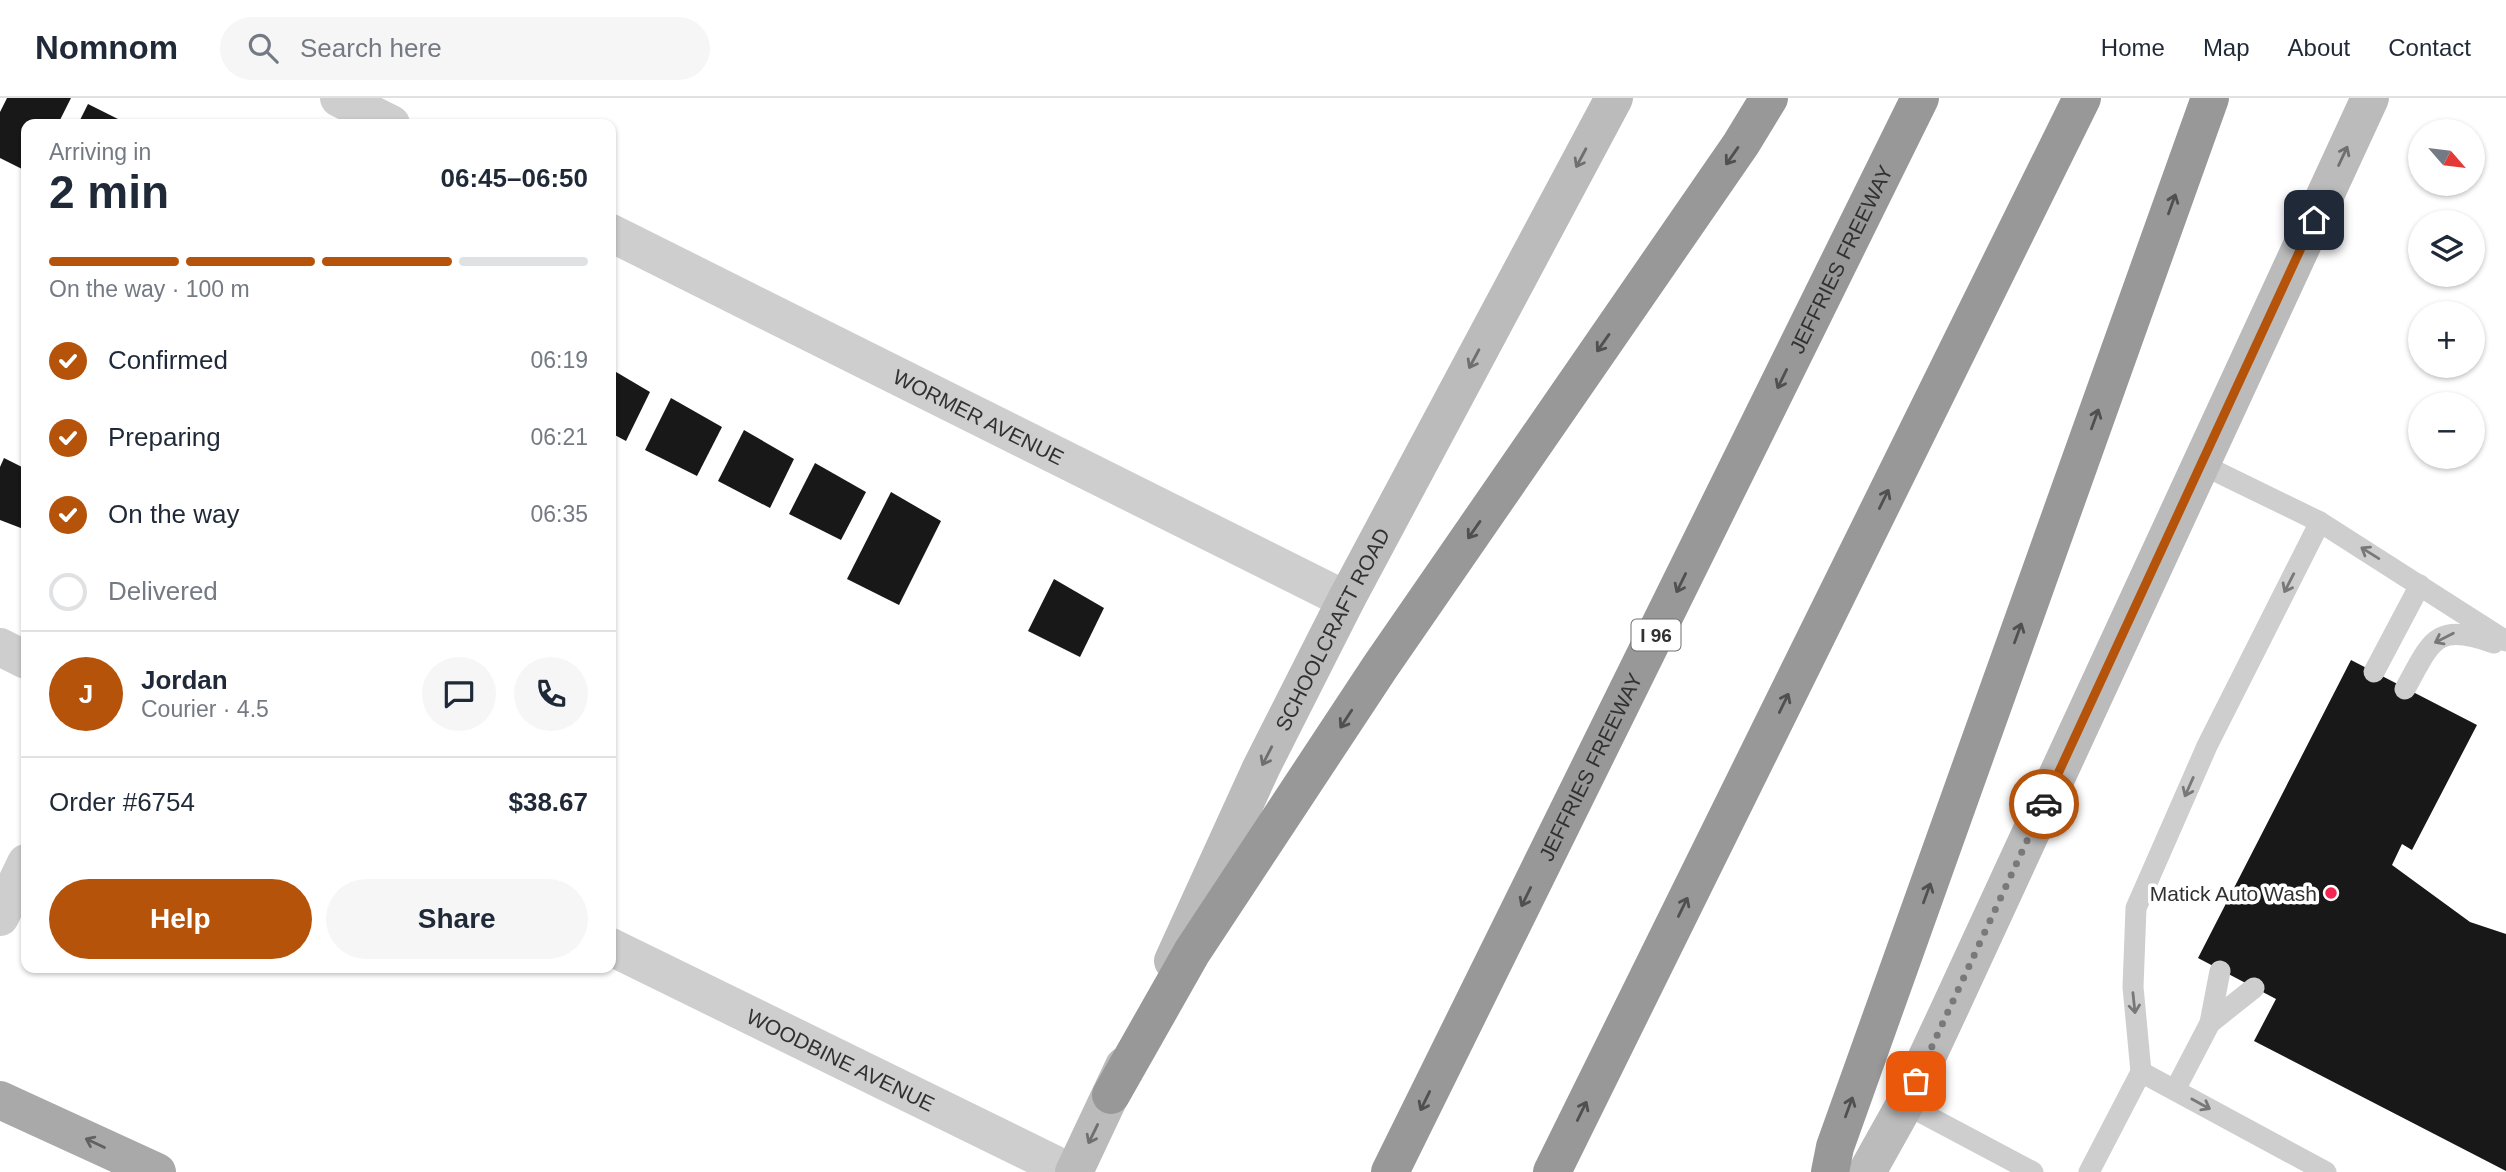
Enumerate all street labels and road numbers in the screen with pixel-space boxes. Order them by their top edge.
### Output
street label: JEFFRIES FREEWAY [1784,161,1897,357]
street label: WORMER AVENUE [890,364,1068,469]
street label: SCHOOLCRAFT ROAD [1270,524,1394,734]
road number: I 96 [1632,620,1680,650]
street label: JEFFRIES FREEWAY [1534,669,1646,864]
street label: WOODBINE AVENUE [743,1004,939,1115]

